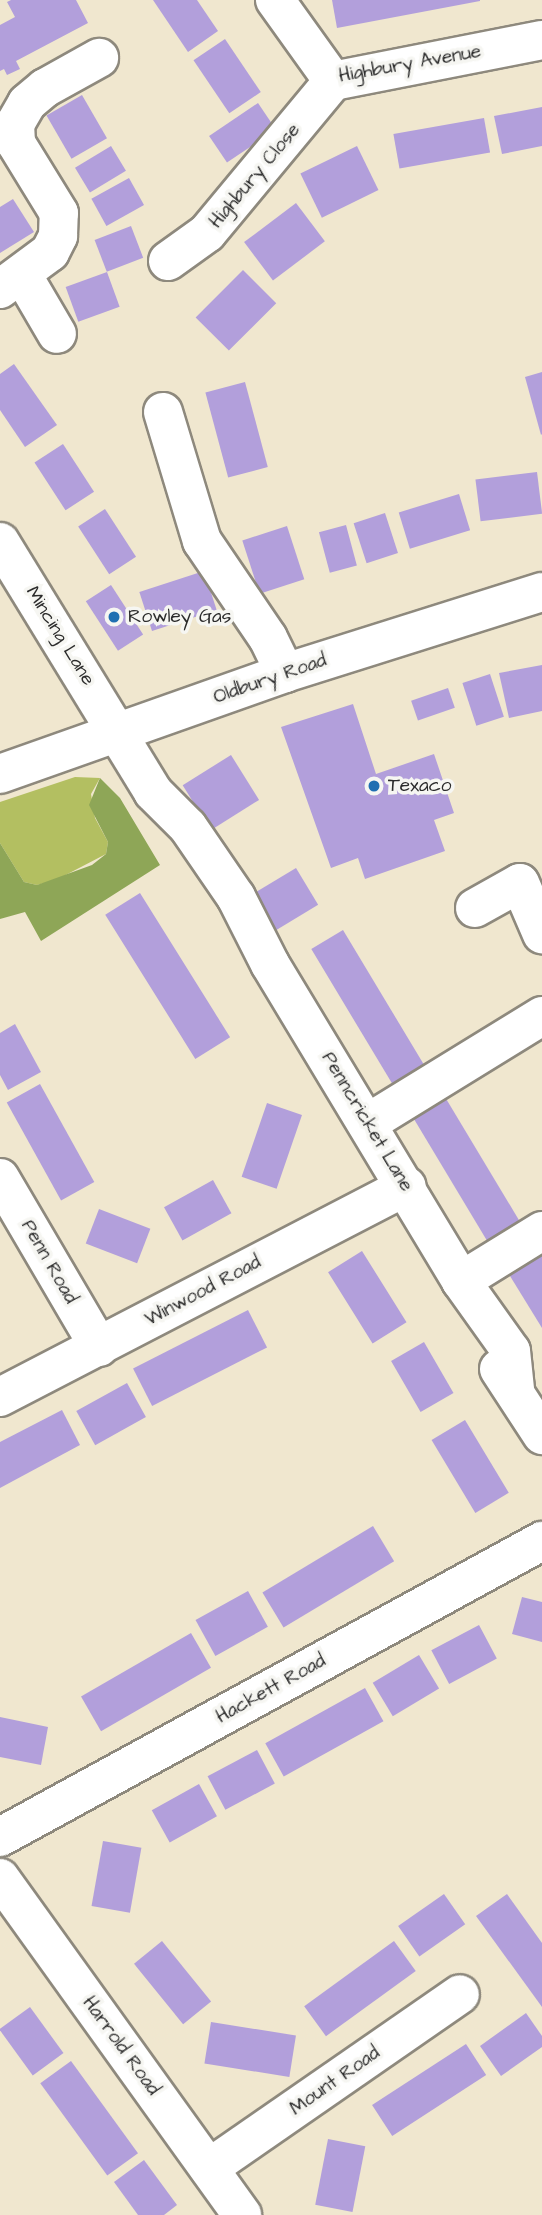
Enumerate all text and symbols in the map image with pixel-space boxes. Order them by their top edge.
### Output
street label: Highbury Avenue [337,40,483,88]
street label: Highbury Close [205,119,305,233]
street label: Mincing Lane [21,582,99,690]
place label: Rowley Gas [128,606,231,628]
marker: Rowley Gas [106,609,122,625]
street label: Oldbury Road [211,649,329,709]
place label: Texaco [388,775,451,797]
marker: Texaco [366,778,382,794]
street label: Penncricket Lane [316,1048,418,1196]
street label: Penn Road [16,1216,82,1308]
street label: Winwood Road [141,1251,265,1331]
street label: Hackett Road [212,1650,330,1728]
street label: Harrold Road [77,1992,165,2100]
street label: Mount Road [286,2042,384,2120]

